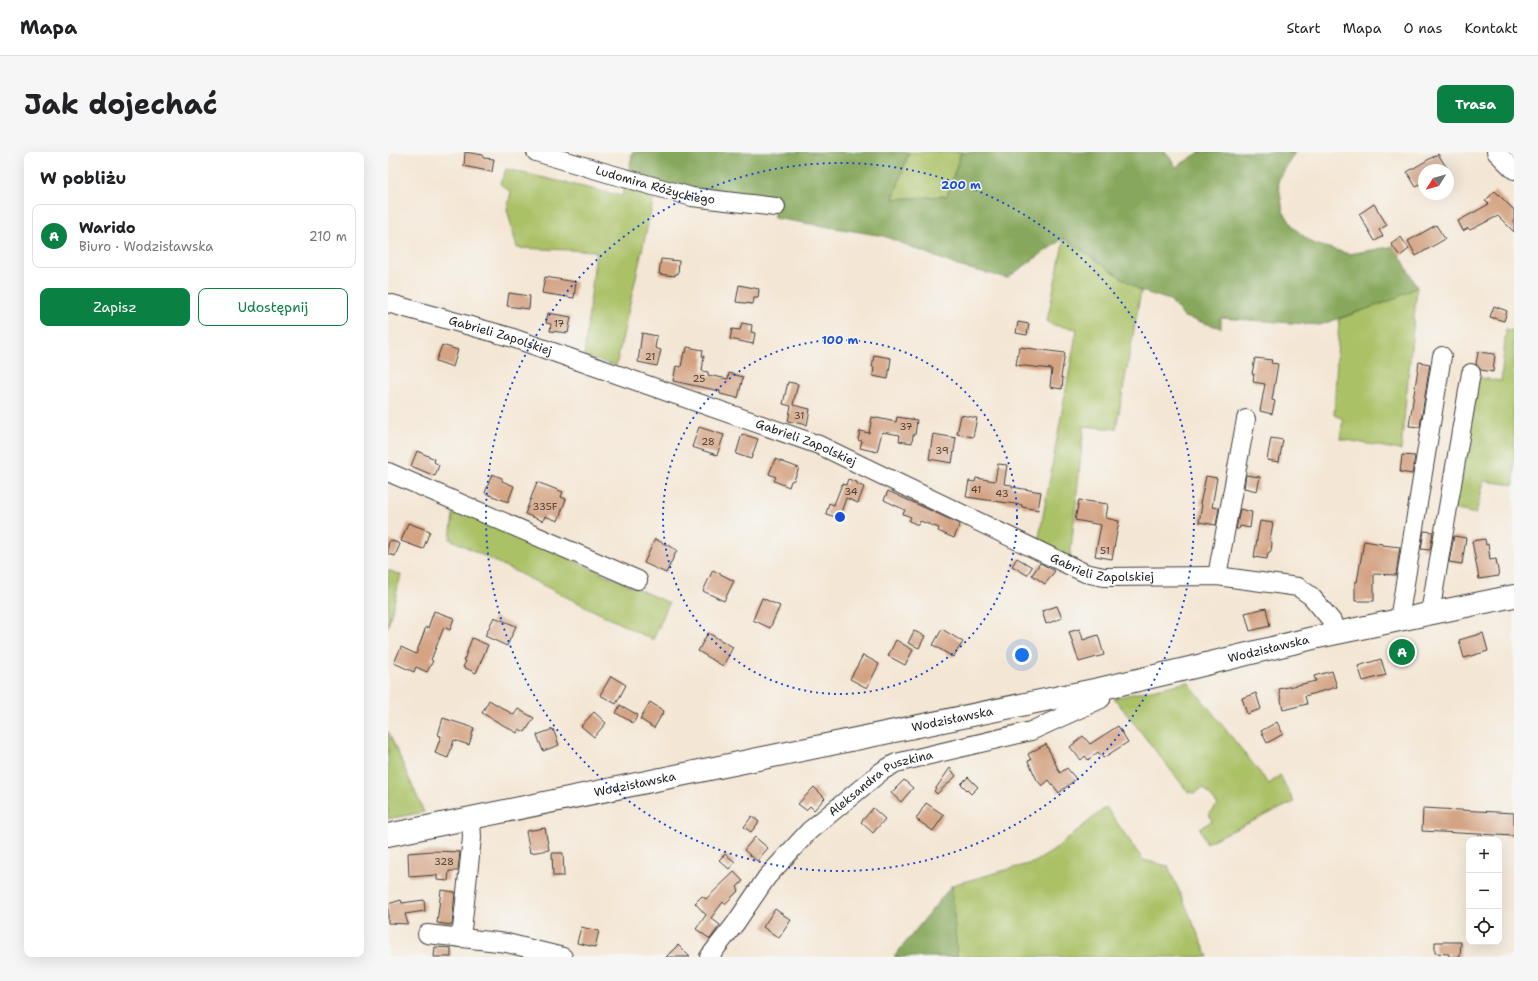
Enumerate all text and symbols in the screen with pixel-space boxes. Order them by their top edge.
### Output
text: Mapa [20,15,77,40]
text: Start [1286,19,1321,37]
text: Mapa [1343,19,1381,37]
text: O nas [1403,19,1442,37]
text: Kontakt [1464,19,1518,37]
text: Jak dojechać [24,85,218,123]
button: Trasa [1437,85,1514,123]
street label: Ludomira Różyckiego [594,162,716,208]
north arrow [1418,164,1454,200]
text: W pobliżu [40,167,126,189]
text: 200 m [941,177,981,193]
text: Warido [79,218,135,238]
text: A [49,228,59,245]
text: 210 m [309,228,347,245]
text: Biuro · Wodzisławska [79,238,213,255]
button: Zapisz [40,288,190,326]
button: Udostępnij [198,288,348,326]
street label: Gabrieli Zapolskiej [447,312,554,359]
house number: 17 [554,317,564,330]
text: 100 m [822,332,859,348]
house number: 21 [645,350,655,363]
house number: 25 [693,372,705,385]
house number: 31 [794,409,804,422]
street label: Gabrieli Zapolskiej [754,415,859,470]
house number: 37 [899,420,913,433]
house number: 28 [701,435,715,448]
house number: 39 [935,444,949,457]
house number: 41 [971,483,981,496]
house number: 34 [844,485,858,498]
house number: 43 [995,487,1009,500]
house number: 335F [533,500,558,513]
centre of rings [833,510,847,524]
house number: 51 [1100,544,1110,557]
street label: Gabrieli Zapolskiej [1047,549,1154,585]
street label: Wodzisławska [1226,631,1311,666]
pin: A [1389,637,1415,667]
your location [1012,645,1032,665]
street label: Wodzisławska [910,703,995,735]
street label: Aleksandra Puszkina [825,746,935,820]
street label: Wodzisławska [593,768,678,800]
map controls [1466,837,1502,945]
button: + [1466,837,1502,873]
house number: 328 [434,855,454,868]
button: − [1466,873,1502,909]
button: locate [1466,909,1502,945]

